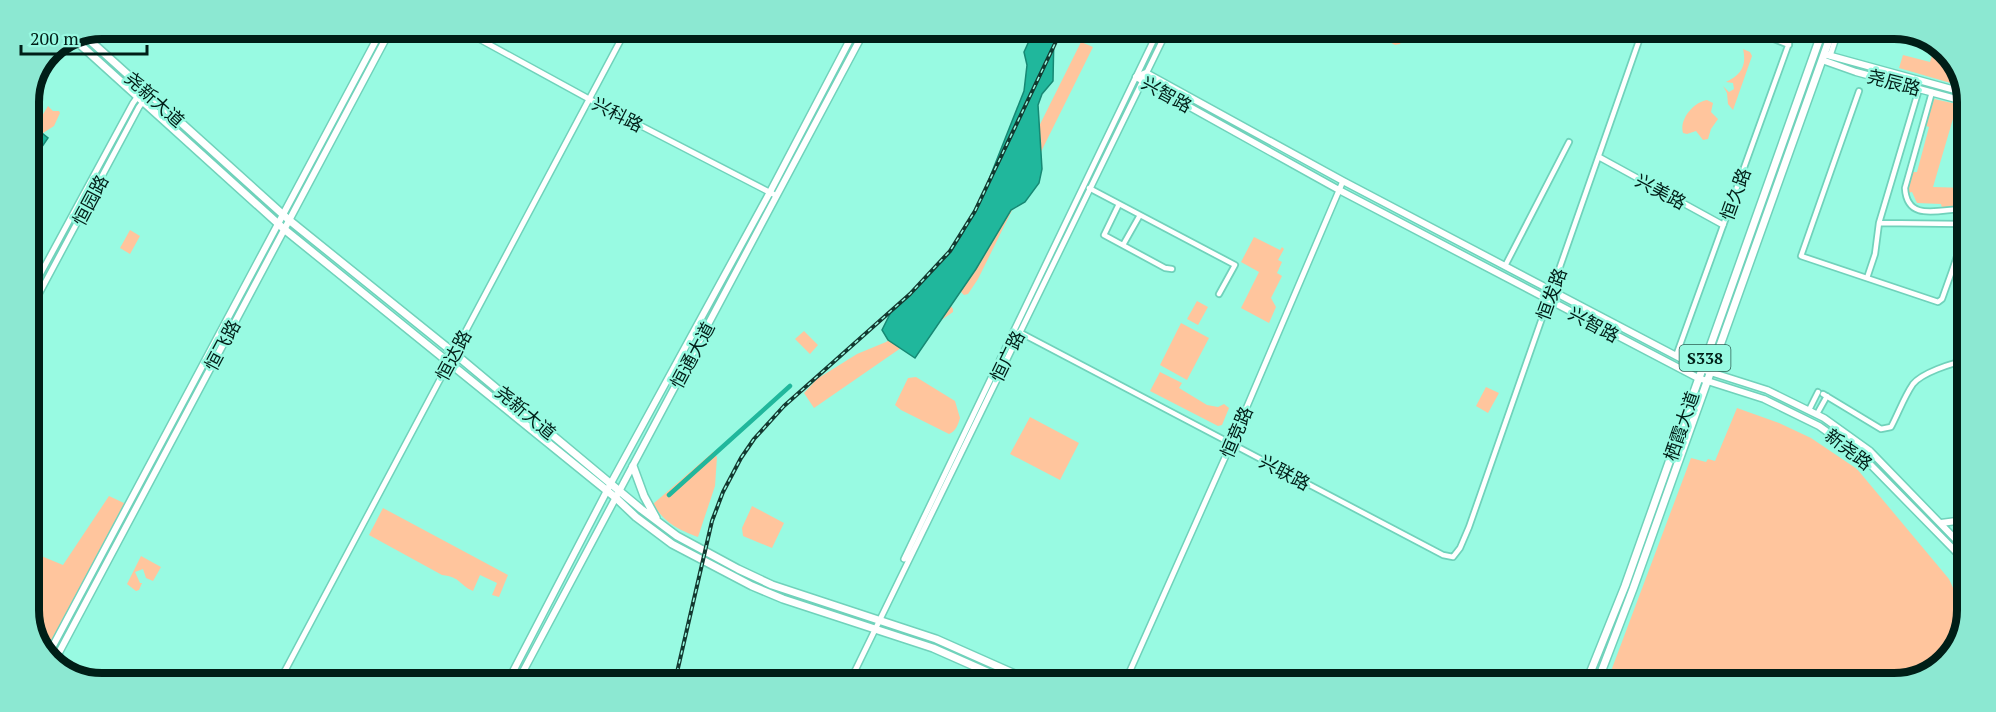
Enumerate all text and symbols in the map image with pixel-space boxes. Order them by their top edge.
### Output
scale bar [21,18,147,56]
text: 200 m [30,26,79,50]
street label: 尧辰路 [1865,63,1923,101]
street label: 尧新大道 [120,66,190,132]
street label: 兴智路 [1138,70,1196,118]
street label: 兴科路 [588,91,648,137]
street label: 恒久路 [1714,165,1756,223]
street label: 兴美路 [1632,168,1690,214]
street label: 恒园路 [67,171,113,229]
street label: 恒发路 [1530,265,1572,323]
street label: 兴智路 [1565,301,1623,347]
street label: 恒飞路 [199,316,245,374]
street label: 恒通大道 [665,318,719,392]
street label: 恒达路 [430,326,476,384]
street label: 恒广路 [984,326,1030,386]
road number: S338 [1680,345,1730,371]
street label: 尧新大道 [491,380,561,444]
street label: 栖霞大道 [1658,388,1704,464]
street label: 恒竞路 [1214,402,1258,462]
street label: 新尧路 [1820,423,1878,475]
street label: 兴联路 [1256,449,1314,495]

